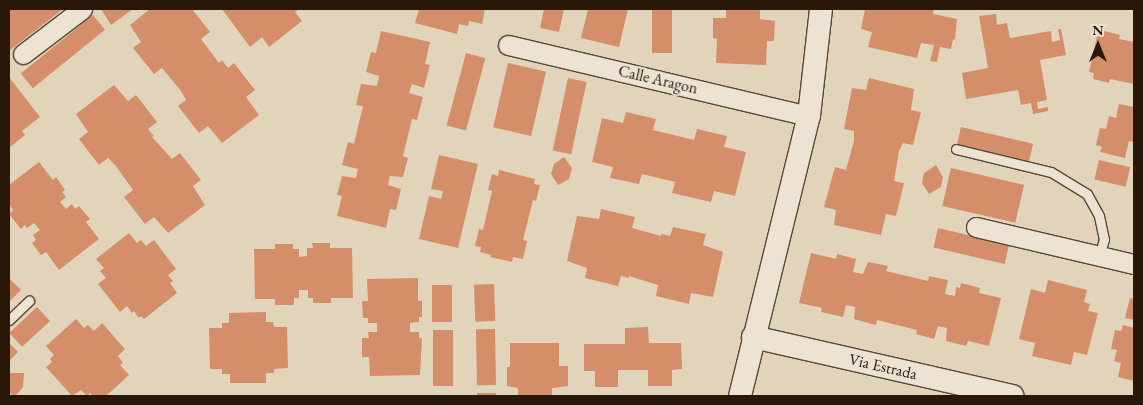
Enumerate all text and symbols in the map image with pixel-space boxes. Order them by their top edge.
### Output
north arrow [1073,20,1123,70]
text: N [1092,21,1104,39]
street label: Calle Aragon [616,62,700,98]
street label: Via Estrada [847,350,919,384]

